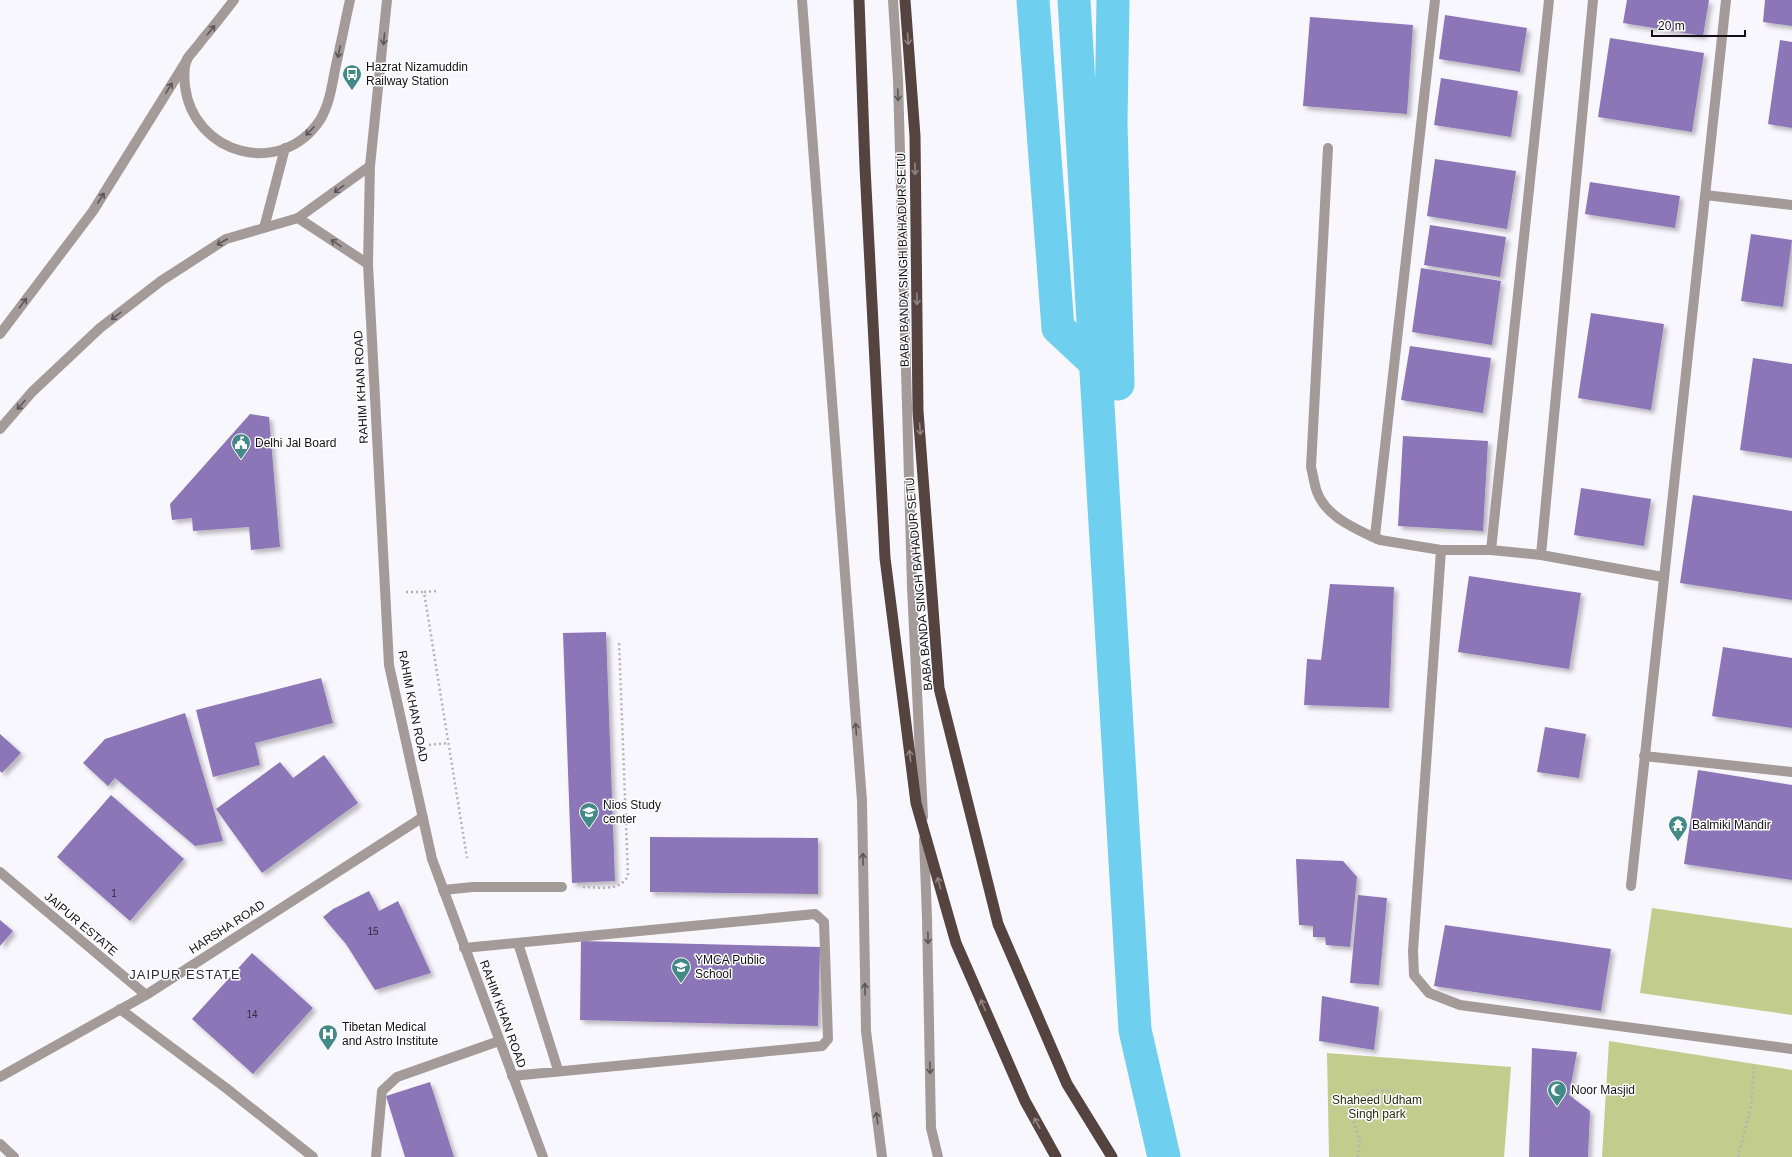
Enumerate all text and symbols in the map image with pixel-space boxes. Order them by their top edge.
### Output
scale bar [1652,12,1745,38]
text: 20 m [1658,19,1685,33]
one-way arrow [206,25,215,36]
one-way arrow [380,32,388,45]
one-way arrow [904,32,911,45]
one-way arrow [335,45,343,58]
place label: Hazrat Nizamuddin Railway Station [366,60,468,88]
bus stop icon: Hazrat Nizamuddin Railway Station [341,63,363,91]
one-way arrow [166,82,174,94]
one-way arrow [894,88,902,101]
one-way arrow [305,126,315,136]
street label: BABA BANDA SINGH BAHADUR SETU [894,153,912,367]
one-way arrow [911,162,919,175]
one-way arrow [333,184,344,193]
one-way arrow [97,192,105,204]
one-way arrow [216,238,228,246]
one-way arrow [331,239,342,247]
one-way arrow [913,292,921,305]
one-way arrow [19,297,28,308]
one-way arrow [110,312,121,320]
street label: RAHIM KHAN ROAD [351,330,371,444]
one-way arrow [16,399,25,410]
one-way arrow [916,422,923,435]
public building icon: Delhi Jal Board [230,432,252,460]
place label: Delhi Jal Board [255,436,336,450]
street label: BABA BANDA SINGH BAHADUR SETU [903,477,935,691]
street label: RAHIM KHAN ROAD [395,649,431,763]
one-way arrow [853,723,860,736]
one-way arrow [906,750,914,763]
place label: Nios Study center [603,798,661,826]
school or university icon: Nios Study center [578,801,600,829]
temple icon: Balmiki Mandir [1667,814,1689,842]
place label: Balmiki Mandir [1692,818,1771,832]
one-way arrow [859,853,866,866]
one-way arrow [935,876,942,889]
house number: 1 [111,888,117,899]
street label: JAIPUR ESTATE [42,889,120,959]
street label: HARSHA ROAD [187,897,268,957]
house number: 15 [367,926,379,937]
one-way arrow [924,931,932,944]
place label: YMCA Public School [695,953,765,981]
school or university icon: YMCA Public School [670,956,692,984]
street label: RAHIM KHAN ROAD [477,958,529,1070]
district label: JAIPUR ESTATE [129,967,241,982]
one-way arrow [861,983,869,996]
one-way arrow [979,999,987,1011]
house number: 14 [246,1009,258,1020]
place label: Tibetan Medical and Astro Institute [342,1020,438,1048]
hospital icon: Tibetan Medical and Astro Institute [317,1023,339,1051]
one-way arrow [926,1061,934,1074]
mosque icon: Noor Masjid [1546,1079,1568,1107]
place label: Noor Masjid [1571,1083,1635,1097]
park label: Shaheed Udham Singh park [1332,1093,1422,1121]
one-way arrow [873,1112,881,1125]
one-way arrow [1033,1117,1041,1129]

